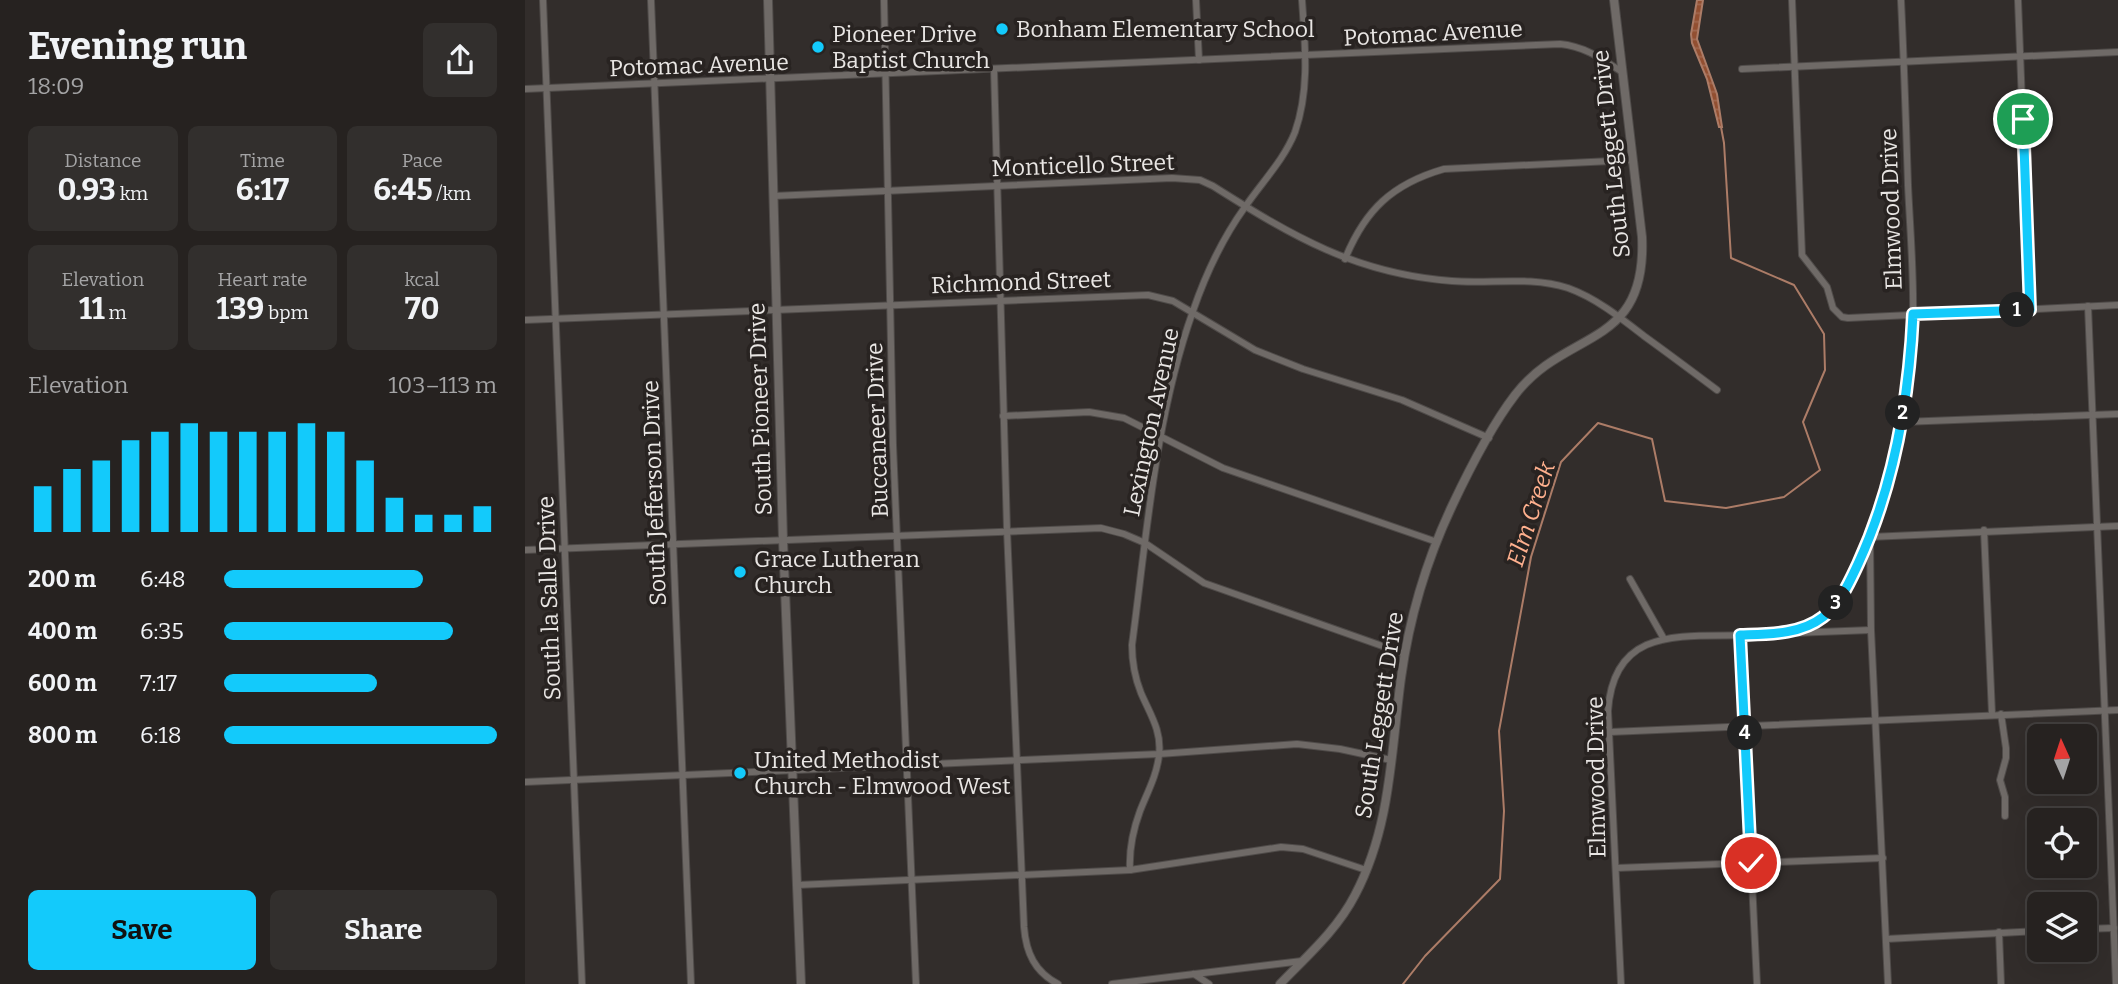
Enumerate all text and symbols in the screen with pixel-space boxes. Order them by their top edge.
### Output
street label: Potomac Avenue [1343,14,1523,52]
place label: Bonham Elementary School [1016,15,1315,43]
place label: Pioneer Drive Baptist Church [832,20,990,74]
marker: Bonham Elementary School [994,21,1010,37]
text: Evening run [28,23,247,69]
button: share [423,23,497,97]
marker: Pioneer Drive Baptist Church [810,39,826,55]
street label: Potomac Avenue [609,48,789,82]
street label: South Leggett Drive [1586,49,1636,259]
text: 18:09 [28,72,84,100]
pin [1993,89,2053,149]
icon: arrive [2004,100,2042,138]
street label: Elmwood Drive [1874,128,1908,290]
street label: Monticello Street [991,148,1175,182]
text: Distance [64,149,141,172]
text: Time [240,149,285,172]
text: Pace [402,149,443,172]
text: 0.93 [57,172,116,208]
text: 6:17 [236,172,289,208]
text: 6:45 [373,172,433,208]
text: km [116,182,148,205]
text: /km [433,182,471,205]
street label: Richmond Street [930,265,1112,299]
text: Elevation [61,268,144,291]
text: Heart rate [218,268,307,291]
text: kcal [404,268,440,291]
text: 11 [79,291,105,327]
text: 139 [216,291,264,327]
text: 70 [405,291,440,327]
pin: 1 [1999,292,2035,328]
text: 1 [2012,298,2021,321]
text: m [105,301,127,324]
text: bpm [264,301,309,324]
street label: South Pioneer Drive [742,302,778,516]
street label: Lexington Avenue [1117,325,1185,519]
street label: Buccaneer Drive [860,342,894,518]
text: Elevation [28,371,128,399]
text: 103–113 m [388,371,497,399]
street label: South Jefferson Drive [636,380,672,606]
pin: 2 [1885,396,1921,430]
text: 2 [1897,401,1908,424]
water label: Elm Creek [1501,457,1561,570]
street label: South la Salle Drive [531,495,567,701]
place label: Grace Lutheran Church [754,545,920,599]
marker: Grace Lutheran Church [732,564,748,580]
text: 200 m [28,565,96,593]
text: 6:48 [140,565,186,593]
pin: 3 [1819,586,1853,620]
text: 3 [1830,591,1841,614]
street label: South Leggett Drive [1349,610,1409,820]
text: 400 m [28,617,97,645]
text: 6:35 [140,617,184,645]
text: 600 m [28,669,97,697]
text: 7:17 [140,669,177,697]
street label: Elmwood Drive [1581,696,1611,858]
pin: 4 [1727,716,1763,750]
text: 800 m [28,721,97,749]
text: 6:18 [140,721,182,749]
text: 4 [1739,721,1750,744]
north arrow [2027,724,2097,794]
map controls [2027,724,2097,962]
place label: United Methodist Church - Elmwood West [754,746,1010,800]
marker: United Methodist Church - Elmwood West [732,765,748,781]
button: locate [2027,808,2097,878]
pin [1721,833,1781,893]
icon: check [1732,844,1770,882]
button: Save [28,890,256,970]
button: Share [270,890,497,970]
button: layers [2027,892,2097,962]

